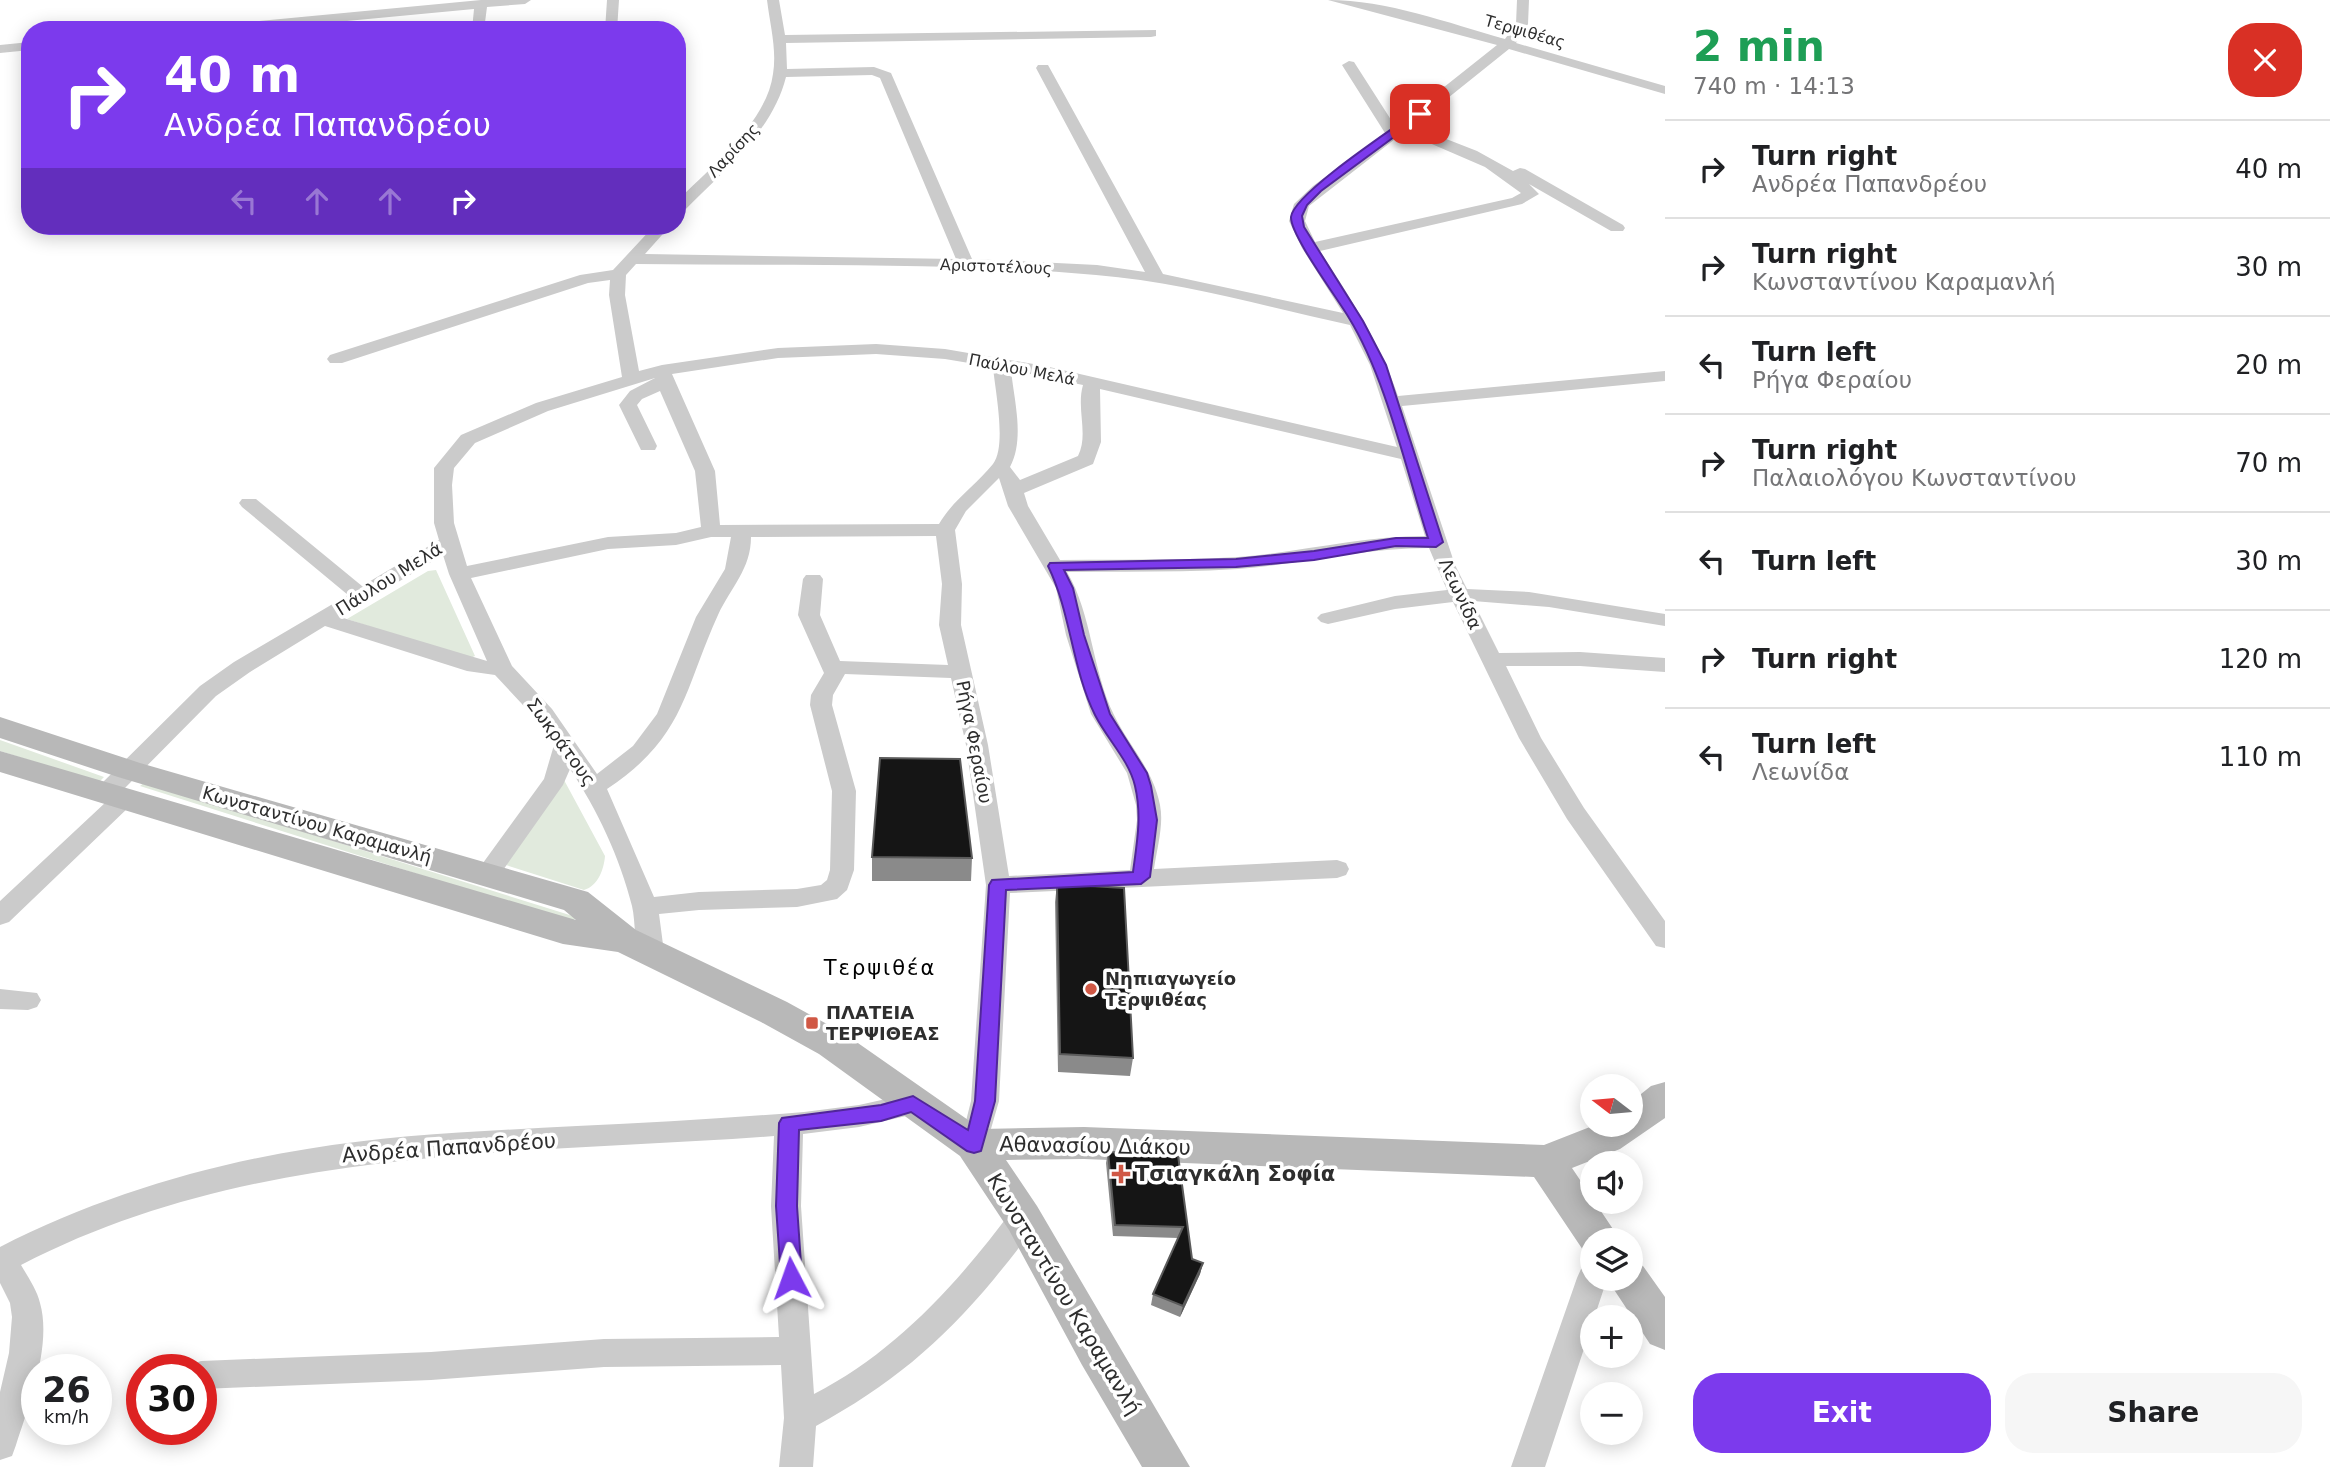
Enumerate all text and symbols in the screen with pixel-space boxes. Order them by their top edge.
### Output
street label: Τερψιθέας [1481,11,1567,52]
text: 2 min [1693,22,1825,71]
button: close [2228,23,2302,97]
text: 40 m [164,47,300,104]
icon: right [49,49,140,140]
text: 740 m · 14:13 [1693,73,1855,99]
pin [1390,84,1450,144]
icon: arrive [1401,95,1439,133]
text: Ανδρέα Παπανδρέου [164,106,491,144]
street label: Λαρίσης [704,119,763,181]
text: Turn right [1752,141,1897,171]
icon: right [1693,150,1731,188]
text: 40 m [2235,154,2302,184]
text: Ανδρέα Παπανδρέου [1752,171,1987,197]
icon: left [225,182,263,220]
icon: ahead [298,182,336,220]
icon: ahead [371,182,409,220]
icon: right [444,182,482,220]
text: Turn right [1752,239,1897,269]
icon: right [1693,248,1731,286]
text: 30 m [2235,252,2302,282]
street label: Αριστοτέλους [940,255,1052,278]
text: Κωνσταντίνου Καραμανλή [1752,269,2056,295]
text: Turn left [1752,337,1876,367]
icon: left [1693,346,1731,384]
street label: Παύλου Μελά [967,350,1077,389]
text: 20 m [2235,350,2302,380]
text: Ρήγα Φεραίου [1752,367,1912,393]
text: Turn right [1752,435,1897,465]
icon: right [1693,444,1731,482]
text: 70 m [2235,448,2302,478]
text: Παλαιολόγου Κωνσταντίνου [1752,465,2077,491]
street label: Πάυλου Μελά [332,538,446,620]
icon: left [1693,542,1731,580]
text: Turn left [1752,546,1876,576]
text: 30 m [2235,546,2302,576]
street label: Λεωνίδα [1435,555,1486,633]
icon: right [1693,640,1731,678]
text: Turn right [1752,644,1897,674]
text: 120 m [2219,644,2302,674]
street label: Ρήγα Φεραίου [952,678,997,805]
street label: Σωκράτους [523,694,600,790]
text: Turn left [1752,729,1876,759]
icon: left [1693,738,1731,776]
text: 110 m [2219,742,2302,772]
text: Λεωνίδα [1752,759,1849,785]
street label: Κωνσταντίνου Καραμανλή [200,782,434,867]
district label: Τερψιθέα [823,956,936,980]
place label: Νηπιαγωγείο Τερψιθέας [1105,968,1236,1010]
marker: Νηπιαγωγείο Τερψιθέας [1083,981,1099,997]
place label: ΠΛΑΤΕΙΑ ΤΕΡΨΙΘΕΑΣ [826,1002,940,1044]
marker: ΠΛΑΤΕΙΑ ΤΕΡΨΙΘΕΑΣ [804,1015,820,1031]
north arrow [1580,1074,1643,1138]
map controls [1580,1074,1643,1445]
street label: Ανδρέα Παπανδρέου [341,1129,557,1167]
street label: Αθανασίου Διάκου [999,1132,1191,1160]
button: sound [1580,1151,1643,1214]
place label: Τσιαγκάλη Σοφία [1135,1162,1335,1186]
marker: Τσιαγκάλη Σοφία [1113,1166,1129,1182]
street label: Κωνσταντίνου Καραμανλή [982,1169,1146,1419]
button: layers [1580,1228,1643,1291]
position arrow [754,1241,828,1315]
button: + [1580,1305,1643,1368]
speed limit sign: 30 [126,1354,217,1445]
text: 26 [42,1370,91,1410]
button: Exit [1693,1373,1991,1453]
button: Share [2005,1373,2302,1453]
button: − [1580,1382,1643,1445]
text: km/h [44,1406,89,1427]

